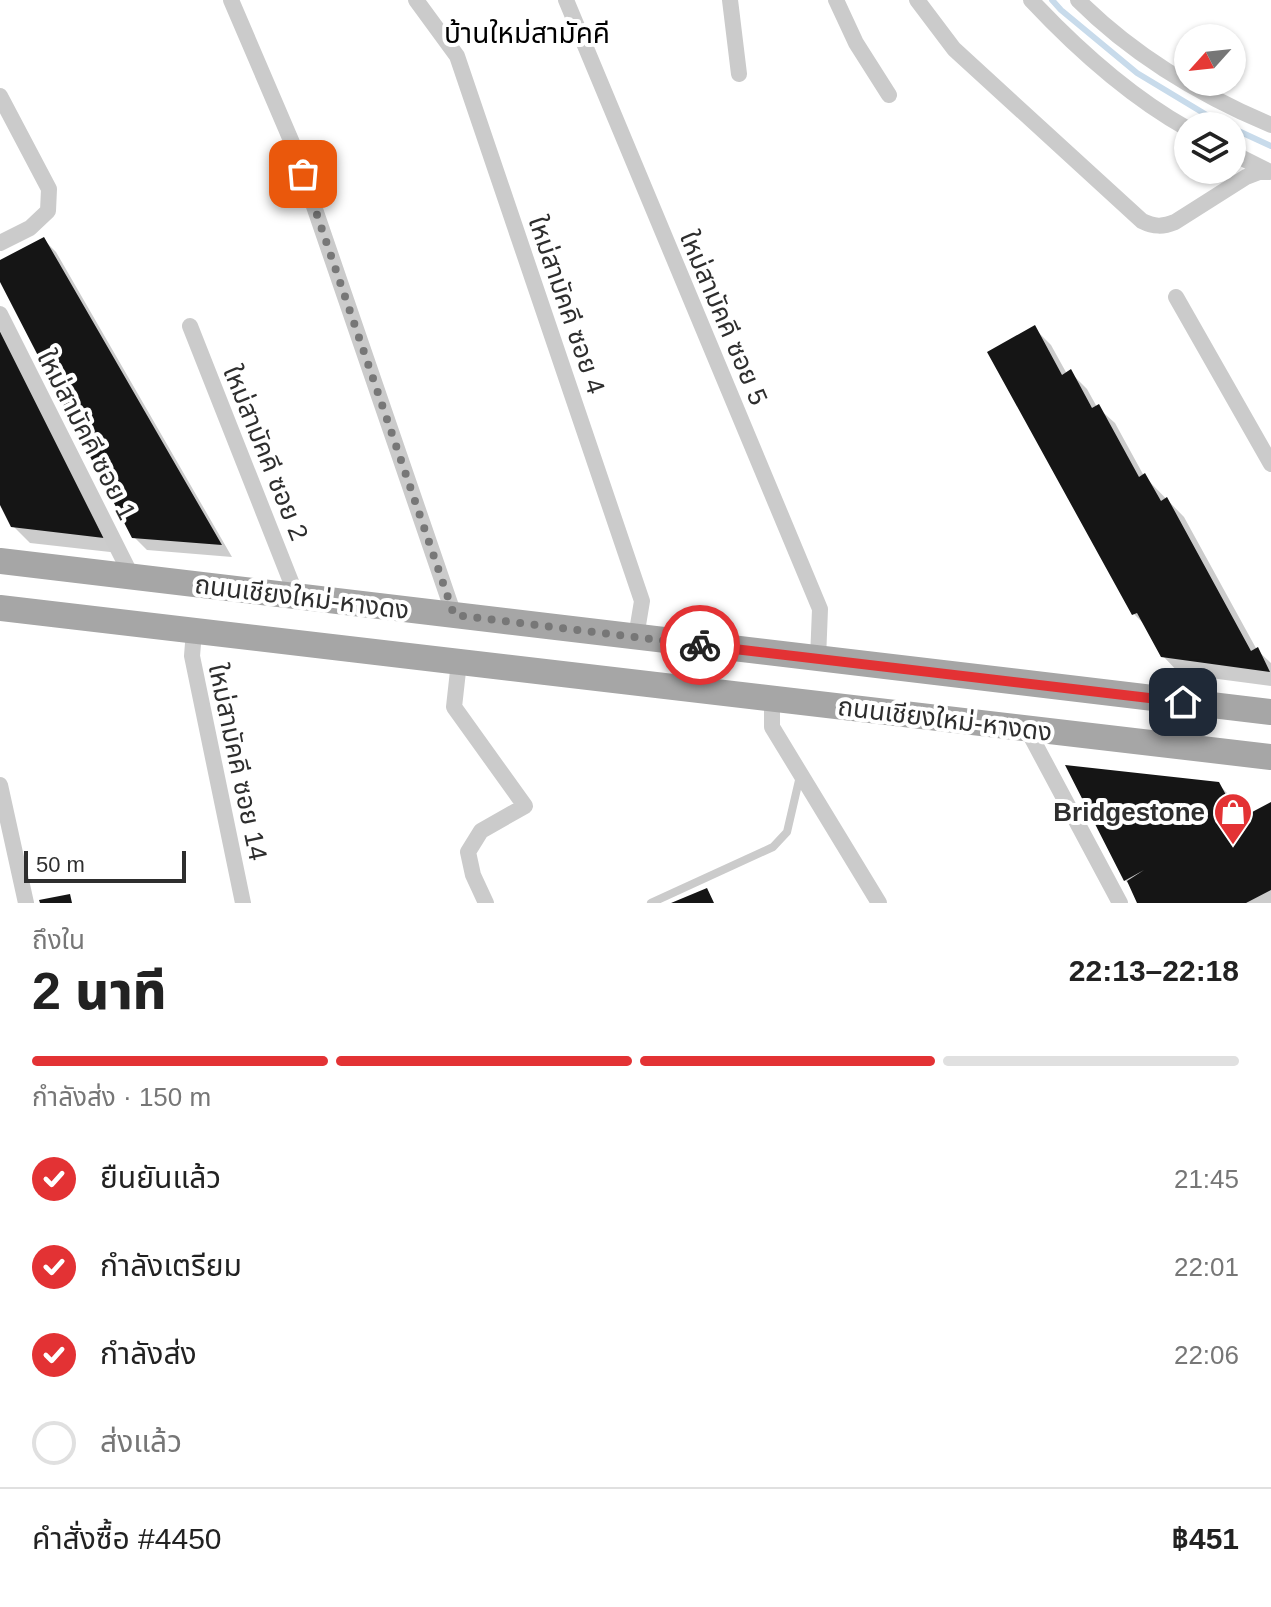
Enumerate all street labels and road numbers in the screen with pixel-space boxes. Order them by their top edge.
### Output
street label: ใหม่สามัคคี ซอย 4 [523,212,611,398]
street label: ใหม่สามัคคี ซอย 5 [674,227,774,409]
street label: ใหม่สามัคคี ซอย 1 [31,345,143,525]
street label: ใหม่สามัคคี ซอย 2 [217,361,315,545]
street label: ถนนเชียงใหม่-หางดง [193,569,411,625]
street label: ใหม่สามัคคี ซอย 14 [203,661,273,863]
street label: ถนนเชียงใหม่-หางดง [836,691,1054,747]

